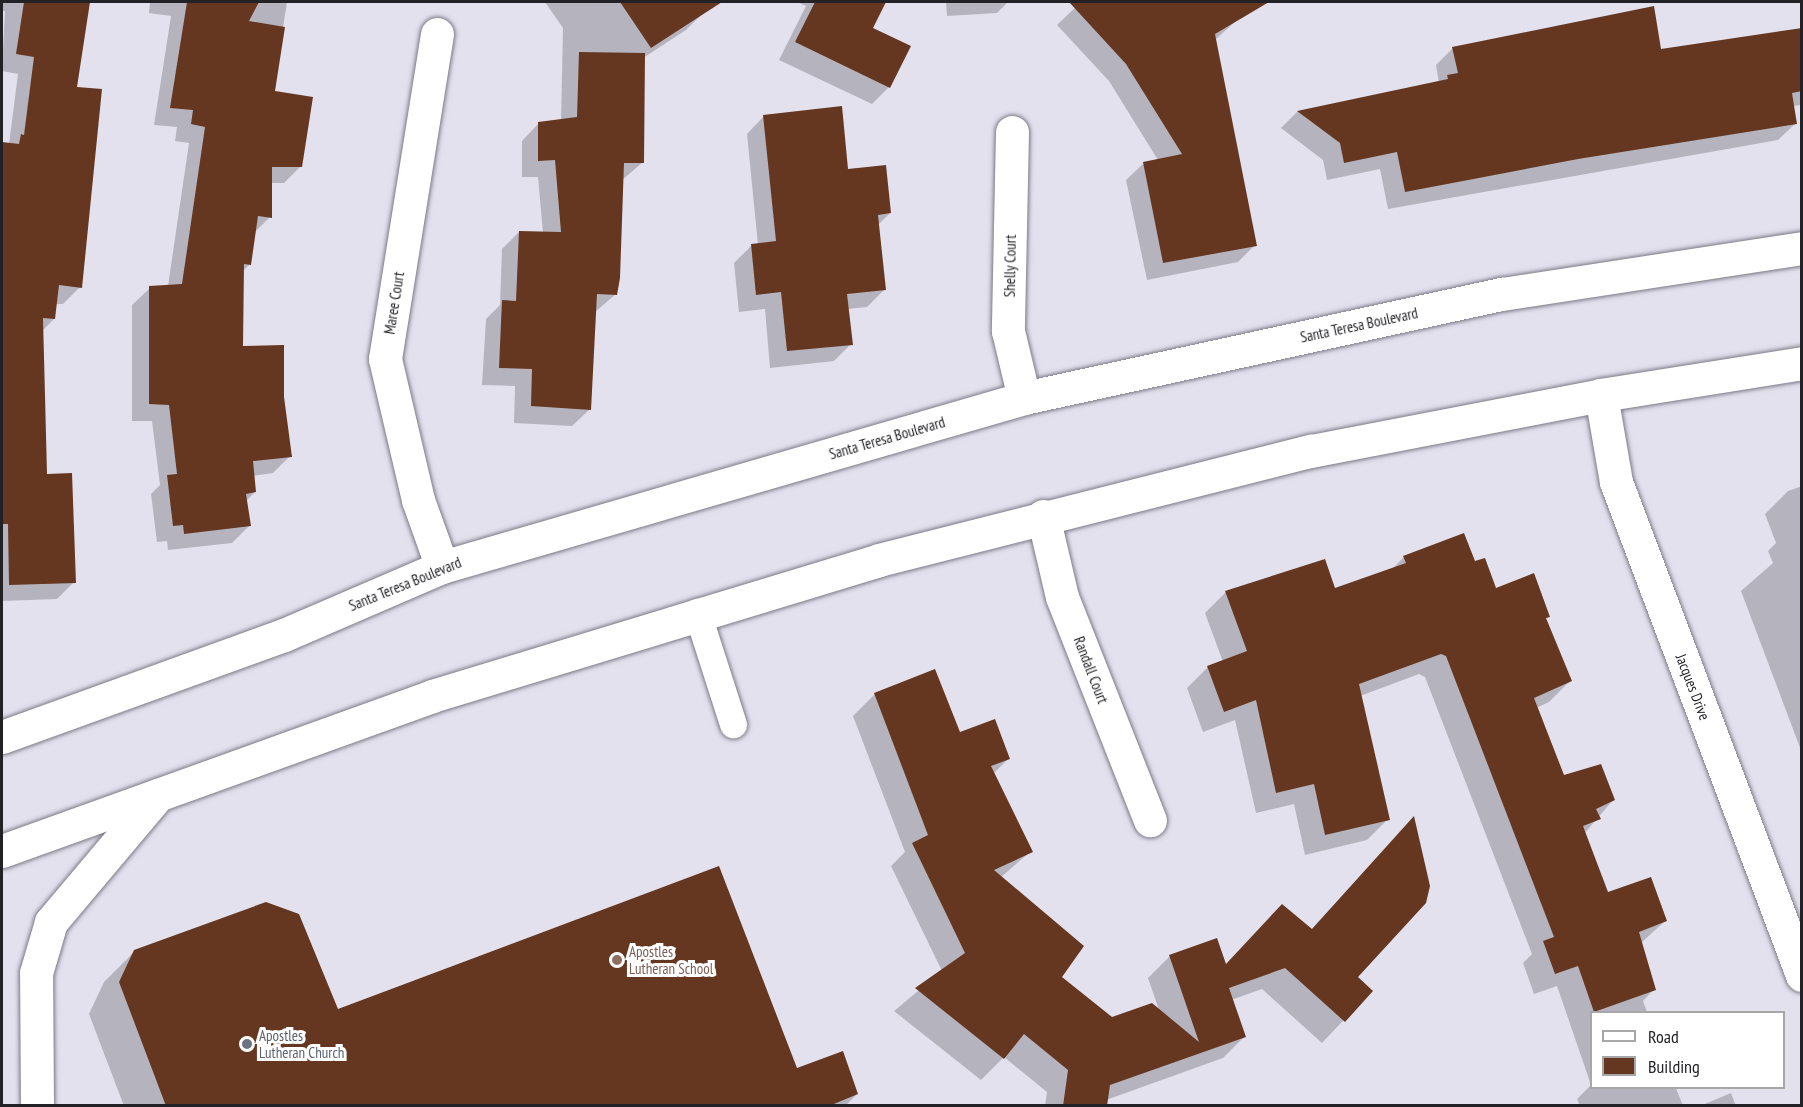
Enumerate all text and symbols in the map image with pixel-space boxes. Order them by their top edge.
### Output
street label: Shelly Court [1000,234,1020,298]
street label: Maree Court [380,270,408,336]
street label: Santa Teresa Boulevard [1298,304,1420,346]
street label: Santa Teresa Boulevard [827,413,947,463]
street label: Santa Teresa Boulevard [346,553,464,615]
street label: Randall Court [1070,634,1112,706]
street label: Jacques Drive [1672,651,1714,723]
place label: Apostles Lutheran School [629,942,713,977]
marker: Apostles Lutheran School [610,953,624,967]
legend [1590,1011,1785,1089]
text: Road [1648,1025,1679,1048]
place label: Apostles Lutheran Church [259,1026,344,1061]
marker: Apostles Lutheran Church [240,1037,254,1051]
text: Building [1648,1055,1700,1078]

